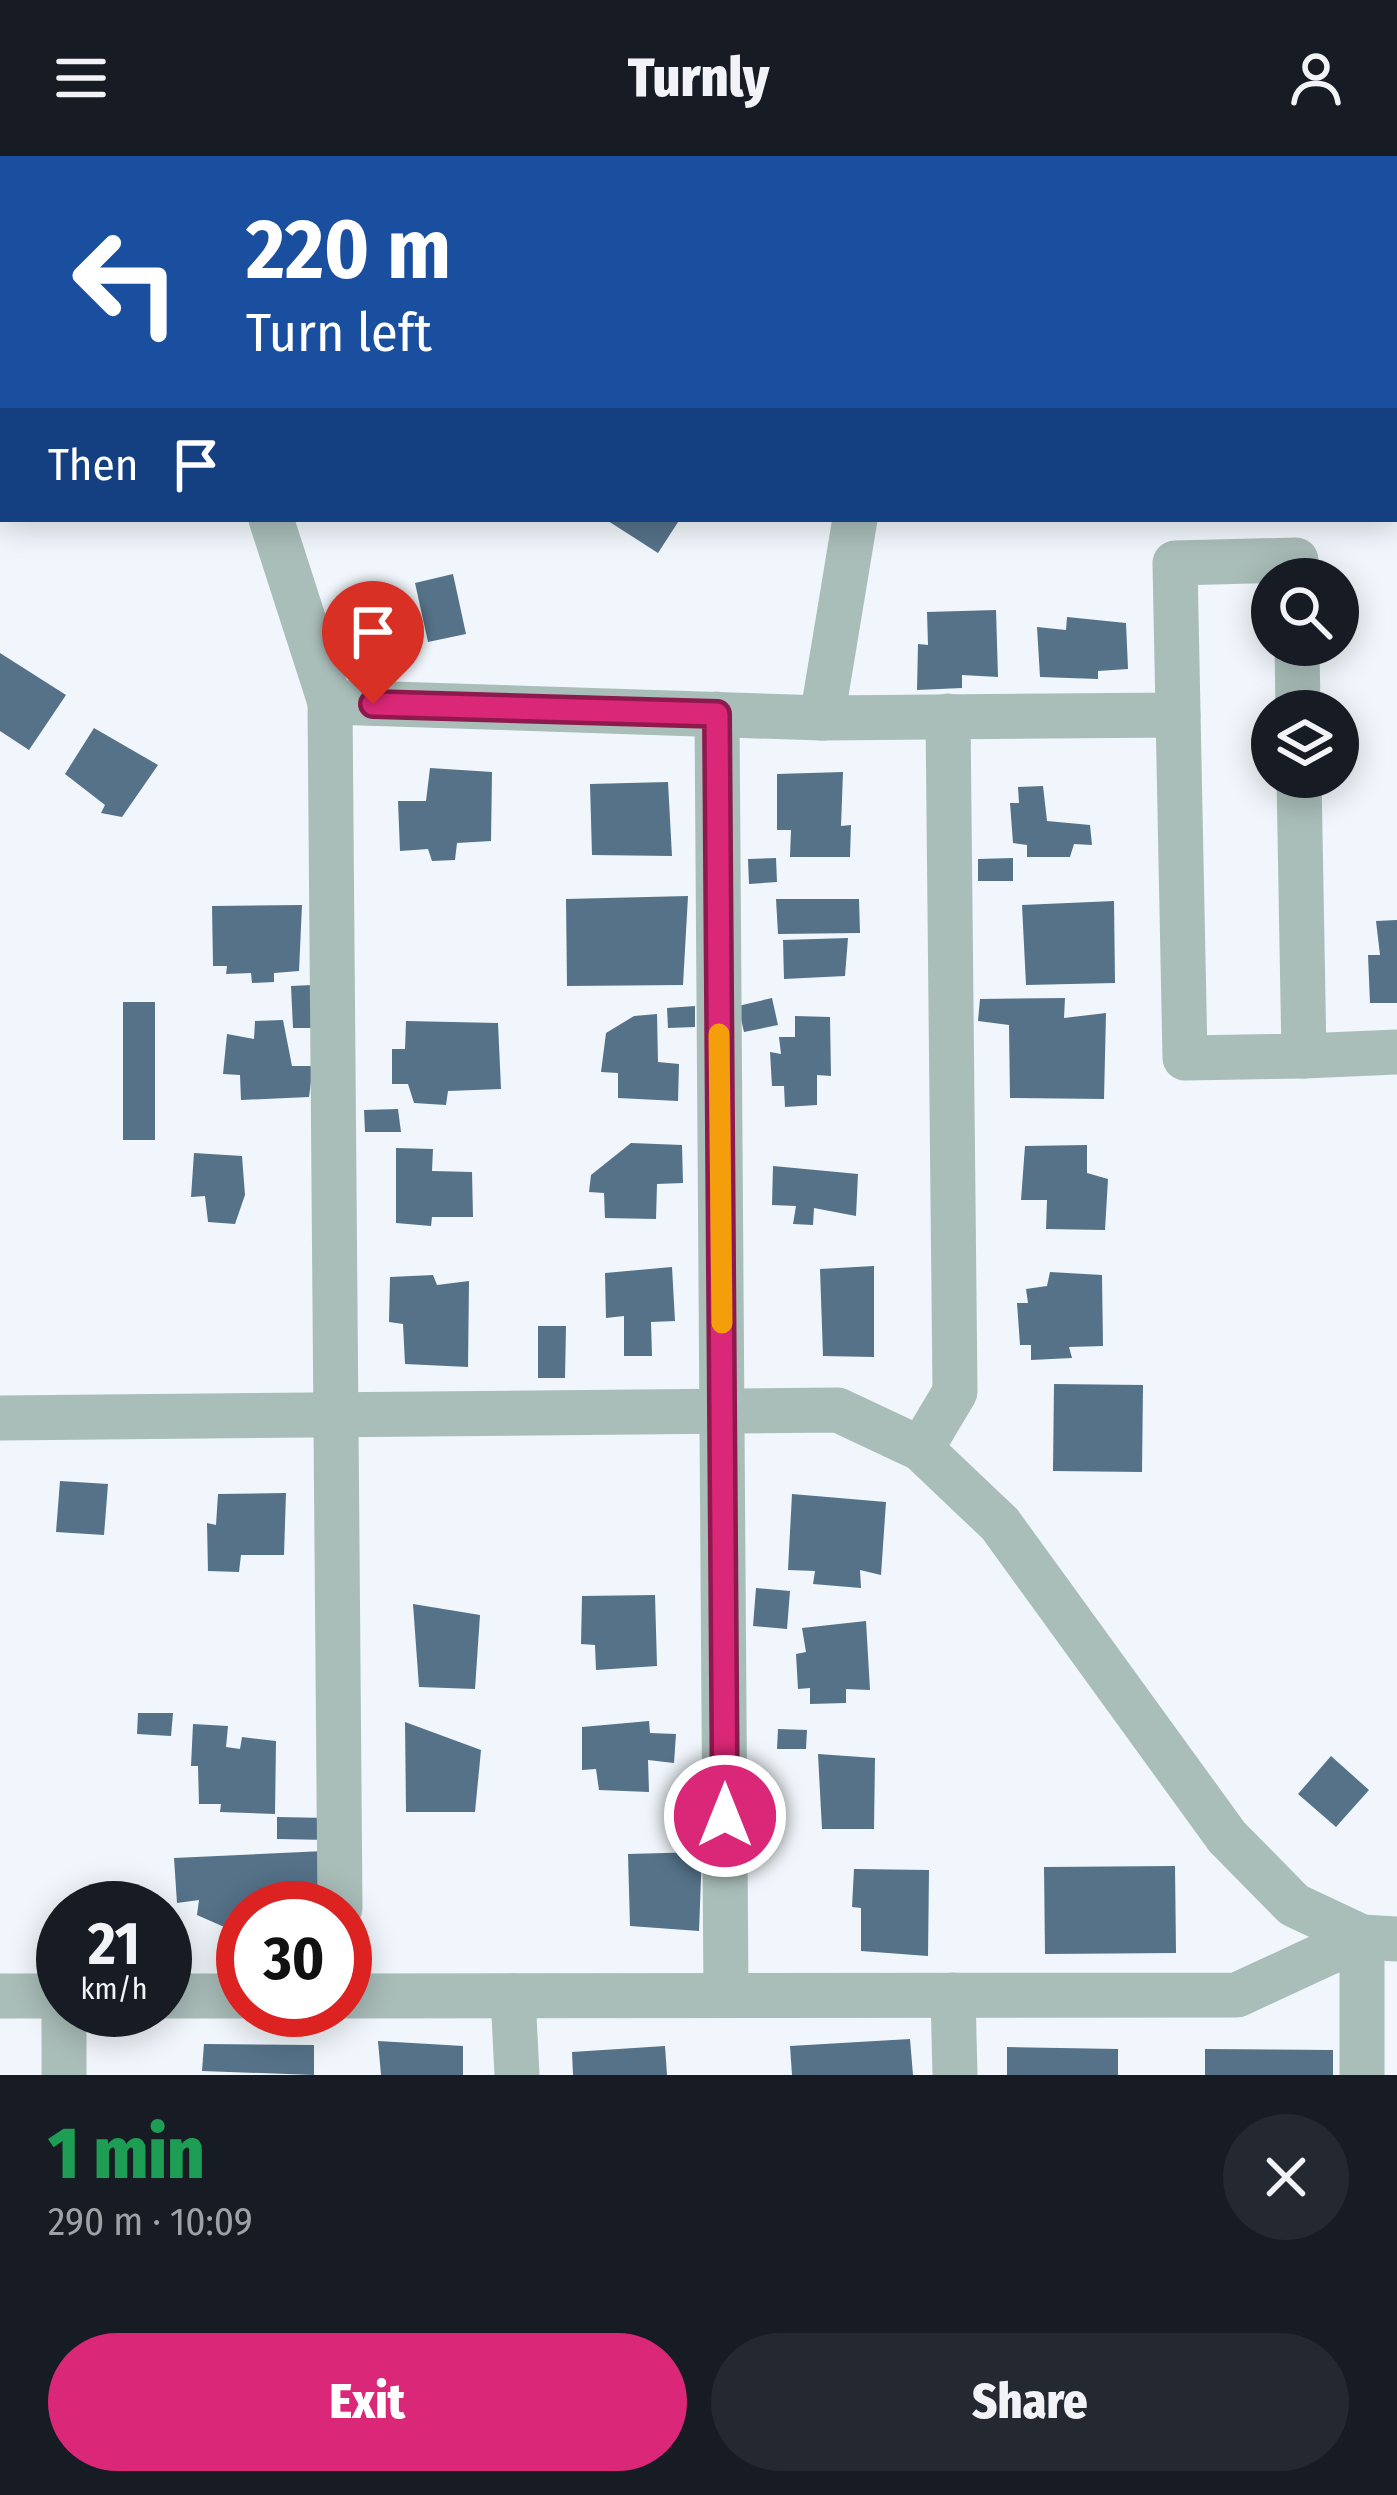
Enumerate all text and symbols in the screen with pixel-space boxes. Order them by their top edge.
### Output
icon: menu [48,45,114,111]
icon: person [1283,45,1349,111]
text: Turnly [628,46,769,110]
text: 220 m [246,199,451,300]
icon: left [48,204,204,360]
text: Turn left [246,301,432,365]
icon: arrive [163,432,229,498]
text: Then [48,438,139,492]
map controls [1251,558,1359,798]
button: search [1251,558,1359,666]
pin [322,581,424,704]
icon: arrive [340,599,406,665]
button: layers [1251,690,1359,798]
position arrow [662,1753,788,1879]
speed limit sign: 30 [216,1881,372,2037]
text: 21 [88,1908,140,1980]
text: km/h [81,1971,147,2007]
text: 1 min [48,2111,205,2197]
button: close [1223,2114,1349,2240]
text: 290 m · 10:09 [48,2199,253,2245]
button: Exit [48,2333,687,2471]
button: Share [711,2333,1349,2471]

